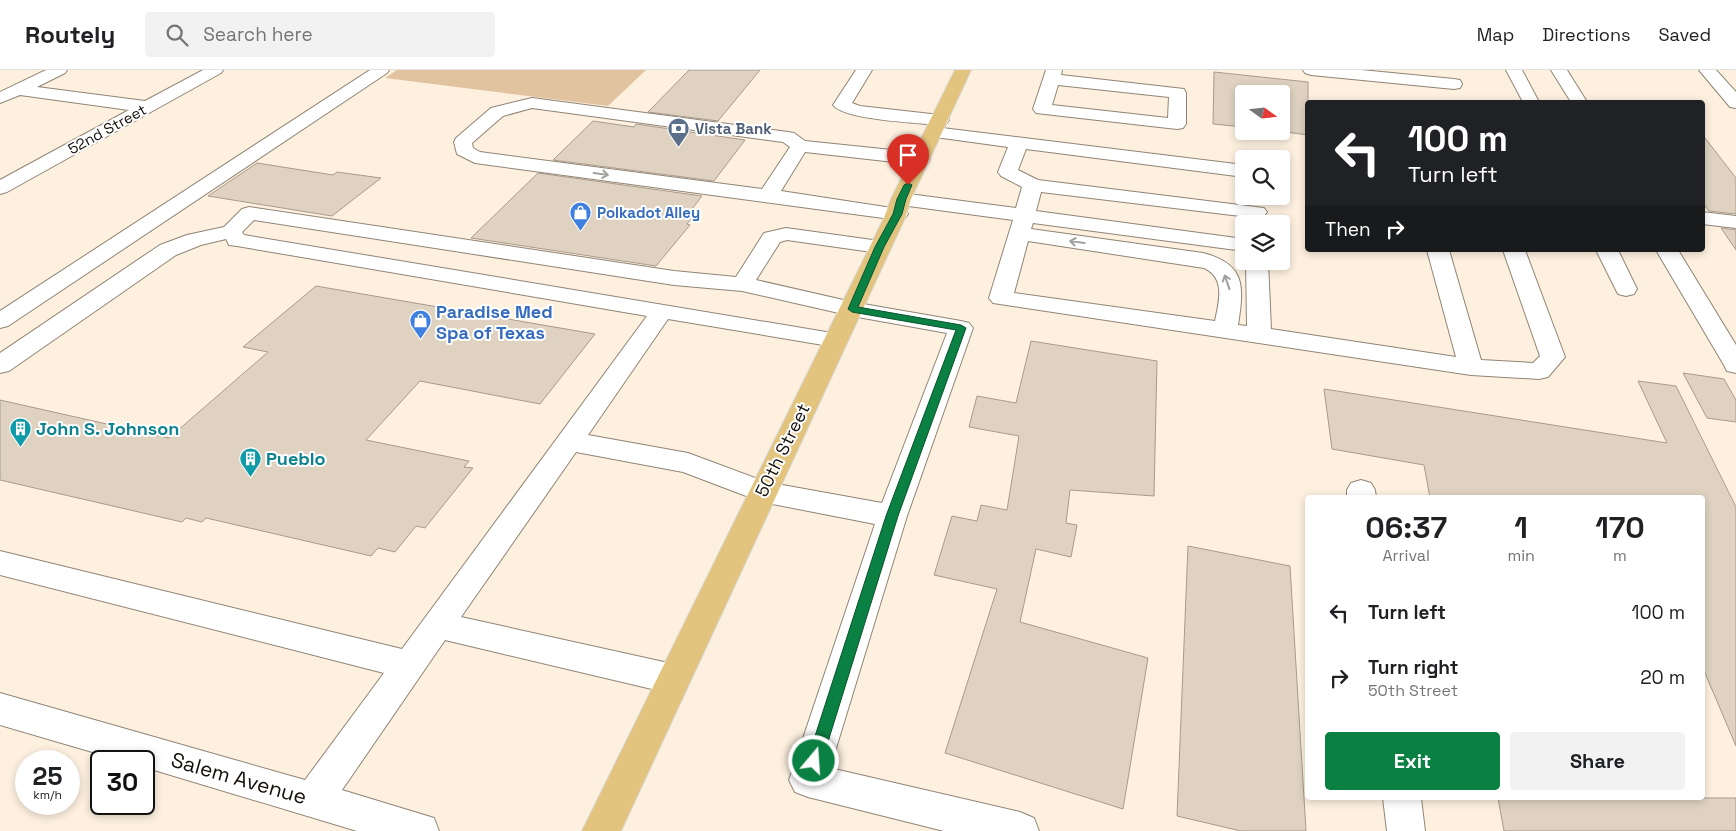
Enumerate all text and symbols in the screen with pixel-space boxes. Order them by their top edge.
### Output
search box [145,12,495,57]
text: Routely [25,19,115,50]
icon: search [163,21,191,49]
text: Search here [203,22,313,47]
text: Map [1477,23,1514,46]
text: Directions [1542,23,1631,46]
text: Saved [1659,23,1711,46]
north arrow [1235,85,1290,140]
map controls [1235,85,1290,270]
street label: 52nd Street [65,100,149,158]
bank icon: Vista Bank [667,116,691,147]
text: 100 m [1408,117,1508,161]
place label: Vista Bank [695,119,772,138]
icon: left [1325,120,1390,185]
pin [887,134,929,185]
icon: arrive [894,141,922,169]
button: search [1235,150,1290,205]
text: Turn left [1408,160,1498,188]
one-way arrow [593,170,609,180]
shop icon: Polkadot Alley [569,200,593,231]
place label: Polkadot Alley [597,203,700,222]
button: layers [1235,215,1290,270]
icon: right [1381,215,1409,243]
text: Then [1325,217,1371,242]
one-way arrow [1069,237,1085,247]
one-way arrow [1222,275,1231,290]
place label: Paradise Med Spa of Texas [436,300,553,344]
shop icon: Paradise Med Spa of Texas [408,309,432,340]
street label: 50th Street [749,399,815,501]
building icon: John S. Johnson [8,416,32,447]
place label: John S. Johnson [36,417,179,440]
building icon: Pueblo [238,446,262,477]
place label: Pueblo [266,447,326,470]
text: 06:37 [1365,508,1447,547]
text: 1 [1514,508,1528,547]
text: 170 [1595,508,1645,547]
text: Arrival [1382,545,1430,566]
text: min [1507,545,1535,566]
text: m [1613,545,1627,566]
icon: left [1325,599,1353,627]
text: Turn left [1368,600,1446,625]
text: 100 m [1631,600,1685,625]
text: Turn right [1368,655,1458,680]
icon: right [1325,664,1353,692]
text: 20 m [1640,665,1685,690]
text: 50th Street [1368,680,1458,701]
button: Exit [1325,732,1500,790]
button: Share [1510,732,1685,790]
position arrow [787,734,839,786]
street label: Salem Avenue [168,746,310,810]
speed limit sign: 30 [90,750,155,815]
text: 25 [33,760,62,792]
text: km/h [33,787,62,803]

